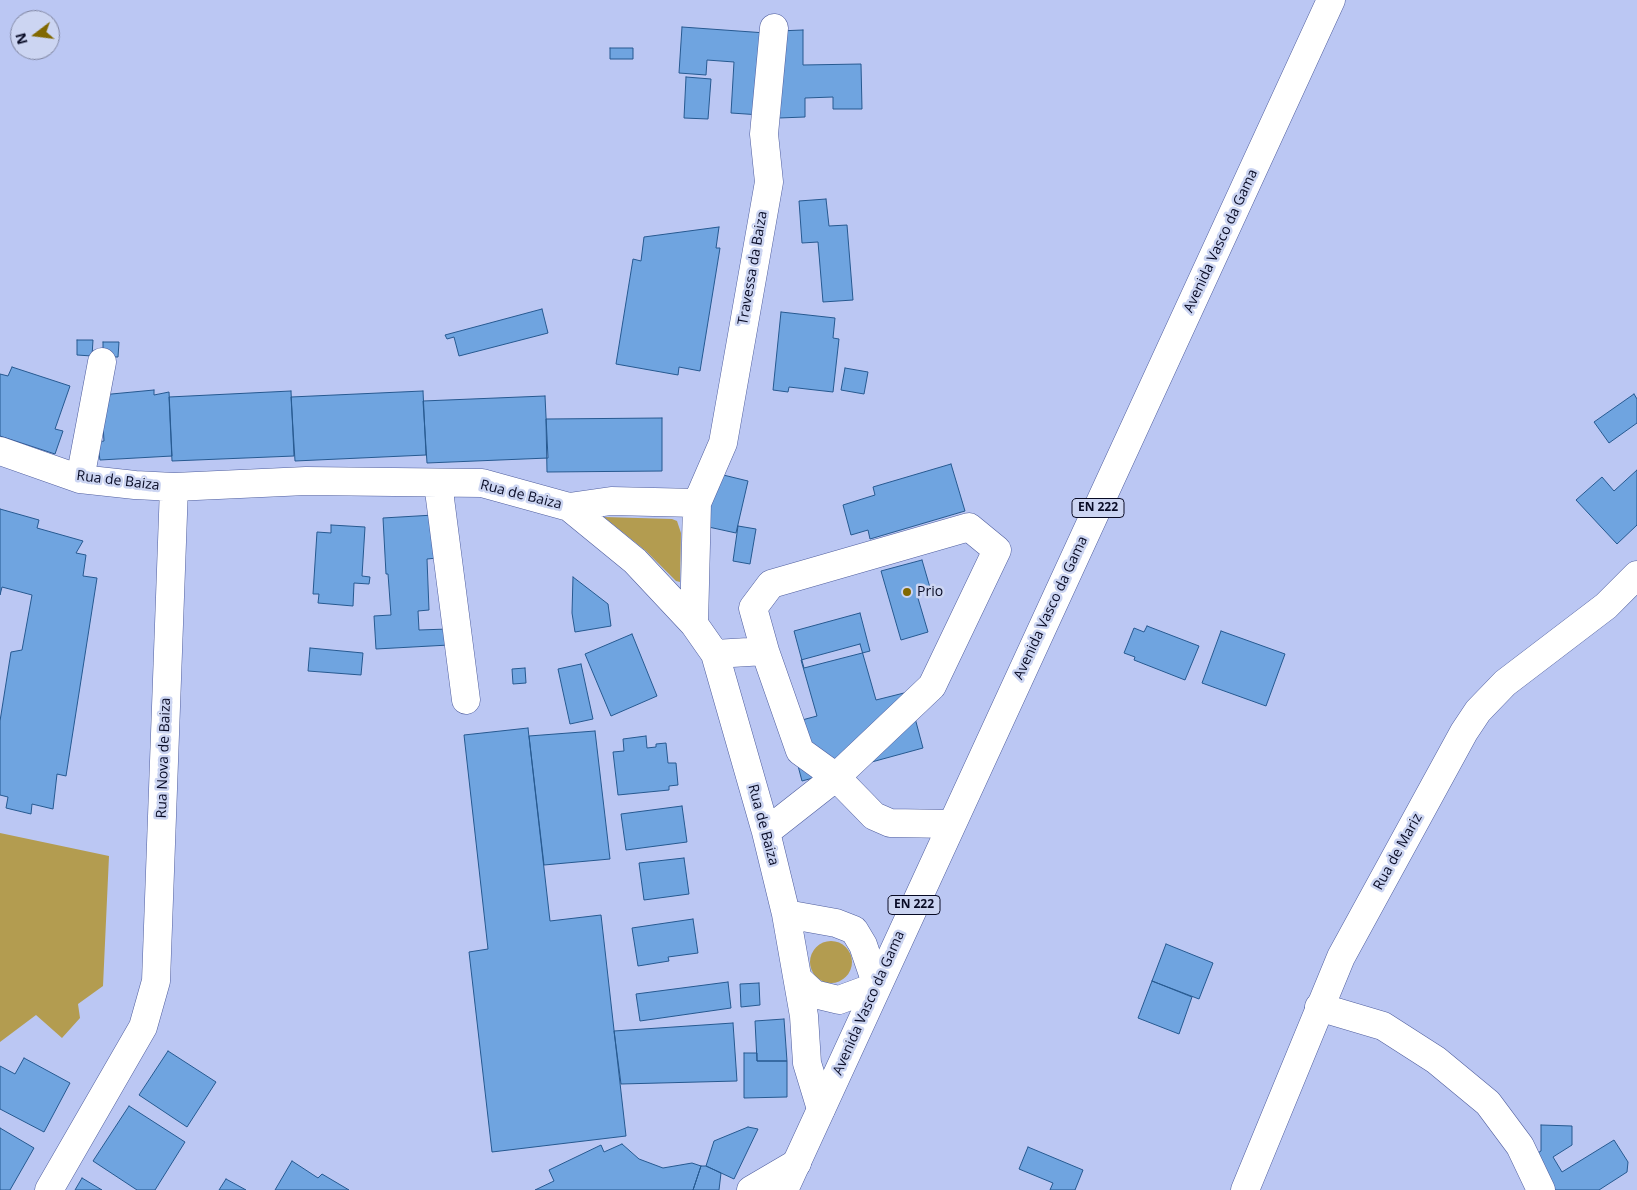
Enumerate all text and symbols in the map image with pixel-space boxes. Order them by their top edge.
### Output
north arrow [10,10,60,60]
text: N [10,31,32,47]
street label: Avenida Vasco da Gama [1180,167,1262,315]
street label: Travessa da Baiza [735,210,771,326]
street label: Rua de Baiza [76,468,160,494]
street label: Rua de Baiza [479,477,563,513]
road number: EN 222 [1072,498,1124,518]
street label: Avenida Vasco da Gama [1010,534,1092,682]
place label: Prio [917,584,943,600]
marker: Prio [901,586,913,598]
street label: Rua Nova de Baiza [153,697,175,819]
street label: Rua de Baiza [744,783,782,867]
street label: Rua de Mariz [1370,811,1426,893]
road number: EN 222 [888,896,940,914]
street label: Avenida Vasco da Gama [830,928,908,1078]

